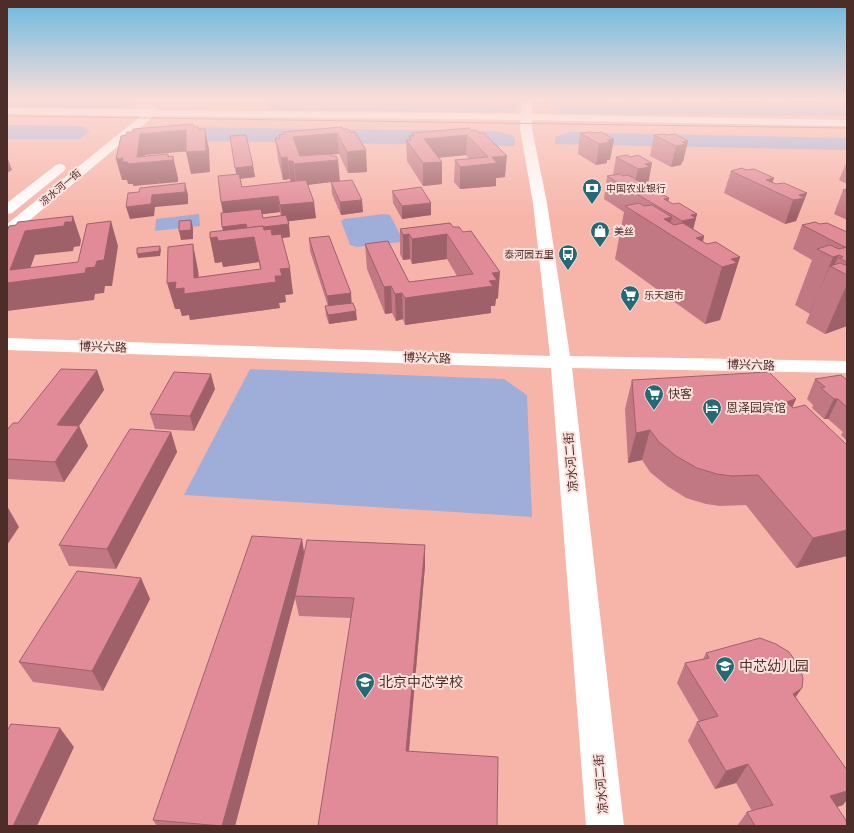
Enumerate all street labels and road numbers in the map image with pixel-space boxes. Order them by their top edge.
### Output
street label: 凉水河一街 [38,167,83,208]
street label: 博兴六路 [79,339,127,354]
street label: 博兴六路 [403,350,451,365]
street label: 博兴六路 [727,357,775,372]
street label: 凉水河二街 [561,432,580,493]
street label: 凉水河二街 [591,754,610,815]

